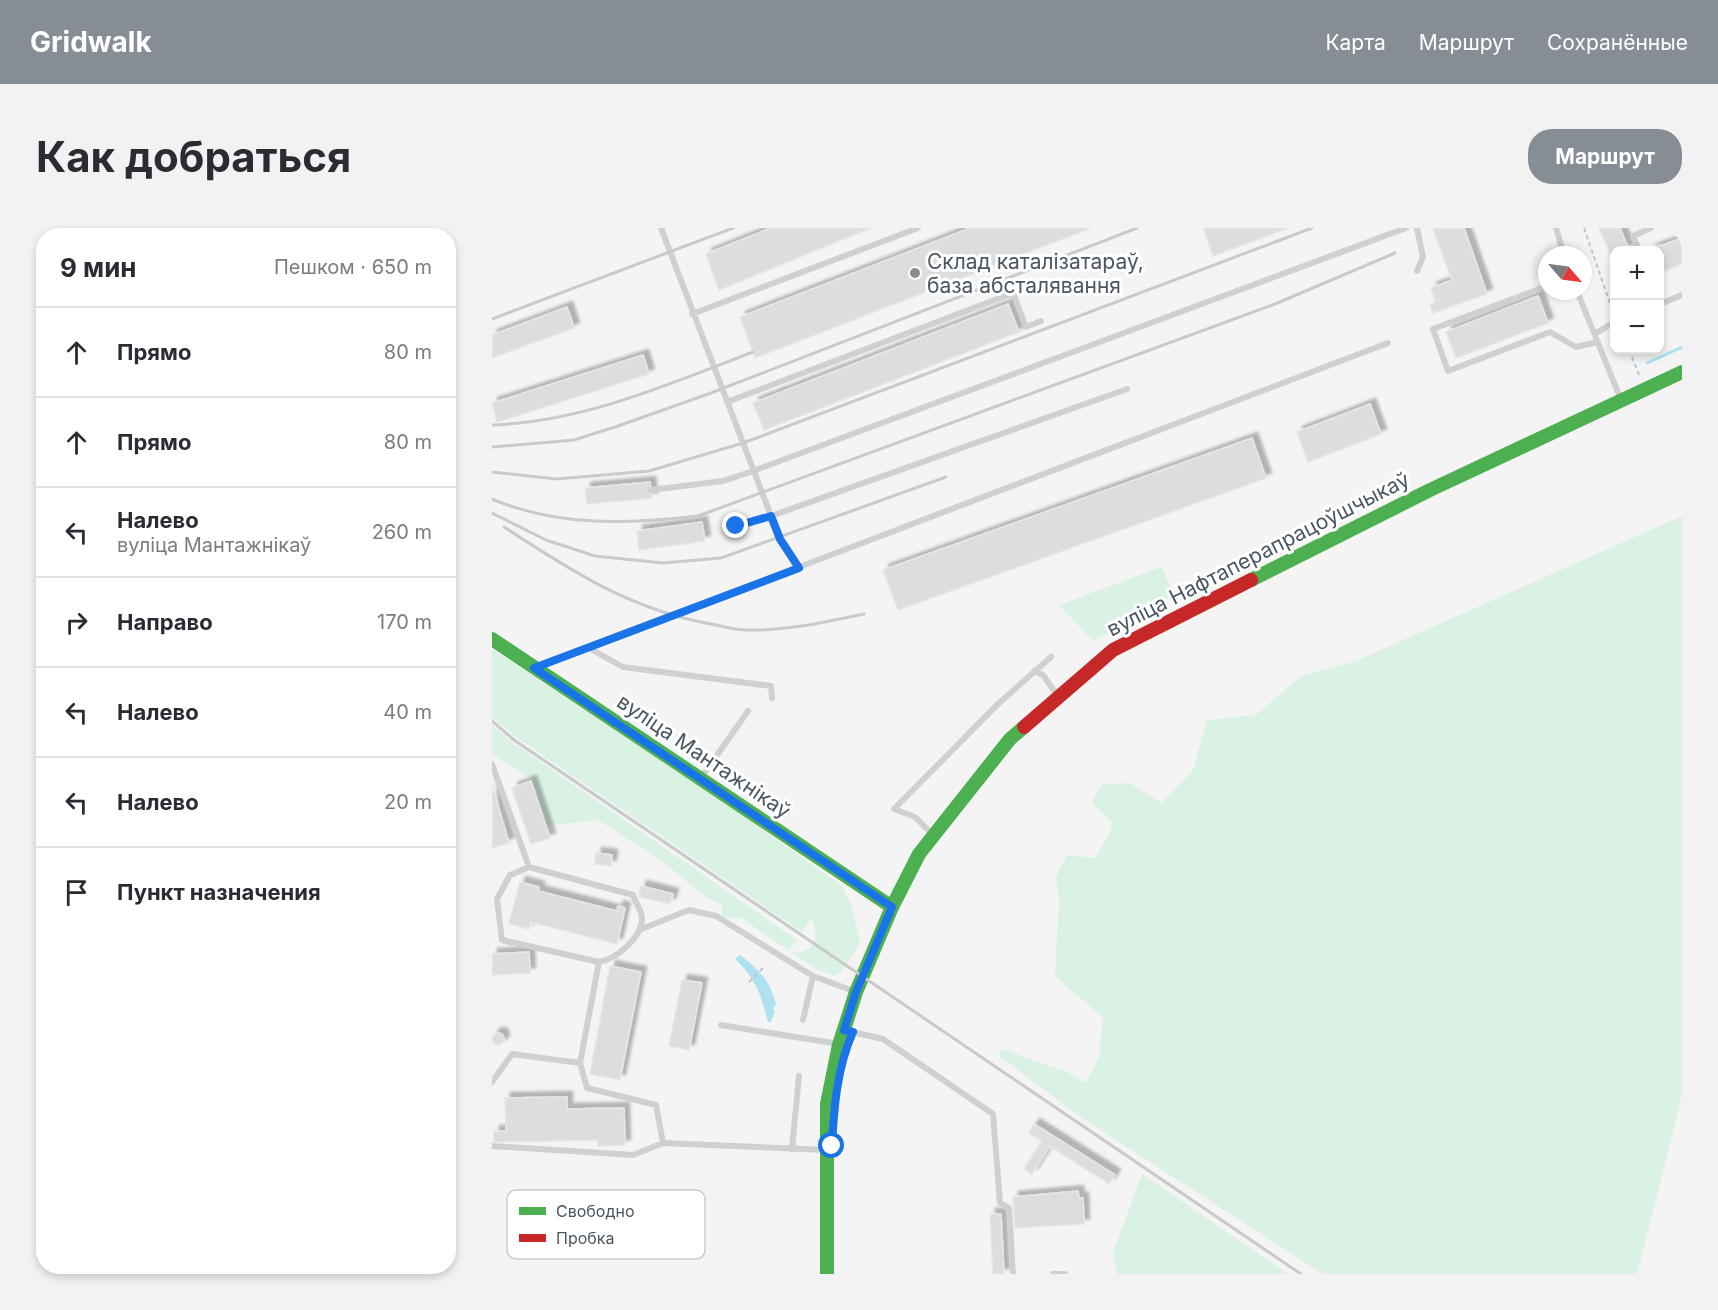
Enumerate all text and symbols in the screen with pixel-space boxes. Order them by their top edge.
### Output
text: Gridwalk [30,25,152,59]
text: Карта [1325,30,1386,55]
text: Маршрут [1419,30,1514,55]
text: Сохранённые [1547,30,1688,55]
button: Маршрут [1528,129,1682,184]
text: Как добраться [36,131,351,182]
north arrow [1538,246,1592,300]
map controls [1610,246,1664,354]
button: + [1610,246,1664,300]
place label: Склад каталізатараў, база абсталявання [927,249,1144,298]
text: 9 мин [60,252,137,283]
text: Пешком · 650 m [274,255,432,279]
marker: Склад каталізатараў, база абсталявання [908,266,922,280]
button: − [1610,300,1664,354]
icon: ahead [60,336,93,369]
text: Прямо [117,339,191,365]
text: 80 m [384,340,432,364]
icon: ahead [60,426,93,459]
text: Прямо [117,429,191,455]
text: 80 m [384,430,432,454]
street label: вуліца Нафтаперапрацоўшчыкаў [1103,466,1414,641]
text: Налево [117,507,199,533]
route end [722,512,748,538]
icon: left [60,516,93,549]
text: 260 m [372,520,432,544]
text: вуліца Мантажнікаў [117,533,311,557]
icon: right [60,606,93,639]
text: Направо [117,609,213,635]
text: 170 m [377,610,432,634]
street label: вуліца Мантажнікаў [612,689,796,824]
icon: left [60,696,93,729]
text: Налево [117,699,199,725]
text: 40 m [383,700,432,724]
icon: left [60,786,93,819]
text: Налево [117,789,199,815]
text: 20 m [384,790,432,814]
icon: arrive [60,876,93,909]
text: Пункт назначения [117,879,321,905]
route start [818,1132,844,1158]
legend [507,1190,705,1259]
text: Свободно [556,1201,635,1221]
text: Пробка [556,1228,614,1248]

